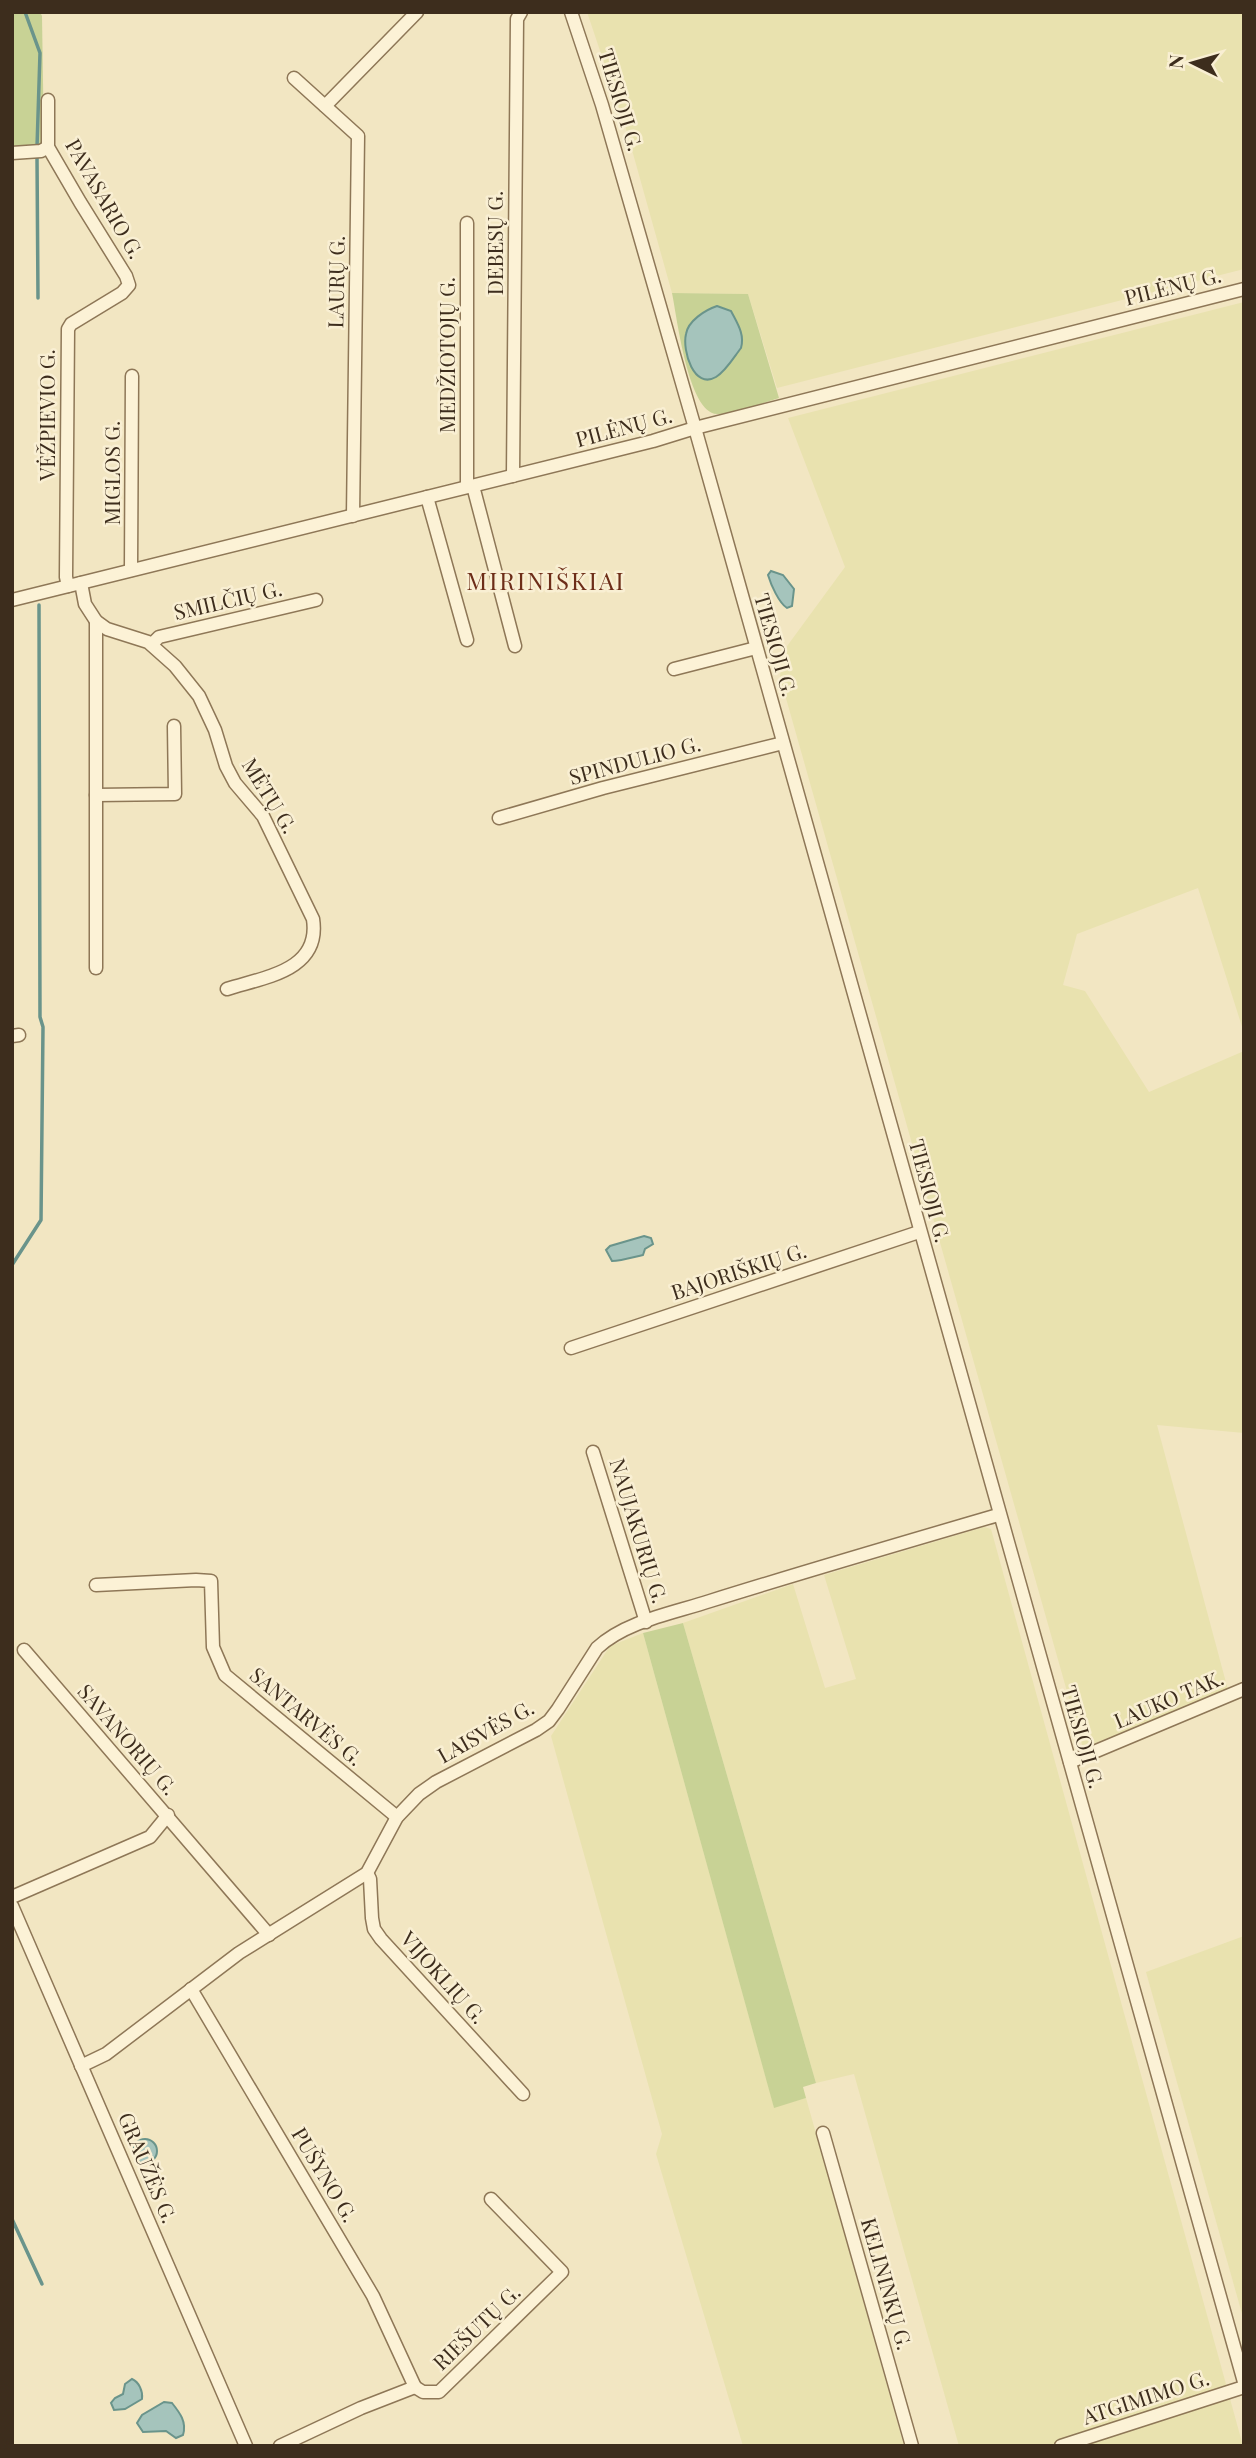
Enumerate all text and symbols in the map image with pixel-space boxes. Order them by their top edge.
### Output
north arrow [1158,28,1228,98]
street label: TIESIOJI G. [593,45,651,154]
text: N [1162,53,1189,69]
street label: PAVASARIO G. [60,133,151,263]
street label: DEBESŲ G. [480,191,508,295]
street label: LAURŲ G. [320,235,350,329]
street label: PILĖNŲ G. [1121,260,1224,311]
street label: MEDŽIOTOJŲ G. [432,277,460,433]
street label: VĖŽPIEVIO G. [32,349,60,482]
street label: PILĖNŲ G. [572,400,675,452]
street label: MIGLOS G. [97,421,125,525]
district label: MIRINIŠKIAI [466,564,626,596]
street label: SMILČIŲ G. [171,573,284,625]
street label: TIESIOJI G. [749,590,805,699]
street label: SPINDULIO G. [566,728,703,790]
street label: MĖTŲ G. [237,752,305,838]
street label: TIESIOJI G. [904,1136,958,1245]
street label: BAJORIŠKIŲ G. [667,1235,810,1305]
street label: NAUJAKURIŲ G. [605,1455,675,1606]
street label: SANTARVĖS G. [245,1660,370,1771]
street label: LAUKO TAK. [1109,1662,1227,1734]
street label: SAVANORIŲ G. [73,1677,185,1800]
street label: TIESIOJI G. [1056,1682,1112,1791]
street label: LAISVĖS G. [432,1692,538,1768]
street label: VIJOKLIŲ G. [395,1924,493,2029]
street label: GRAUŽĖS G. [113,2108,185,2227]
street label: PUŠYNO G. [286,2121,365,2227]
street label: KELININKŲ G. [856,2214,920,2353]
street label: RIEŠUTŲ G. [426,2278,526,2375]
street label: ATGIMIMO G. [1078,2362,1212,2430]

